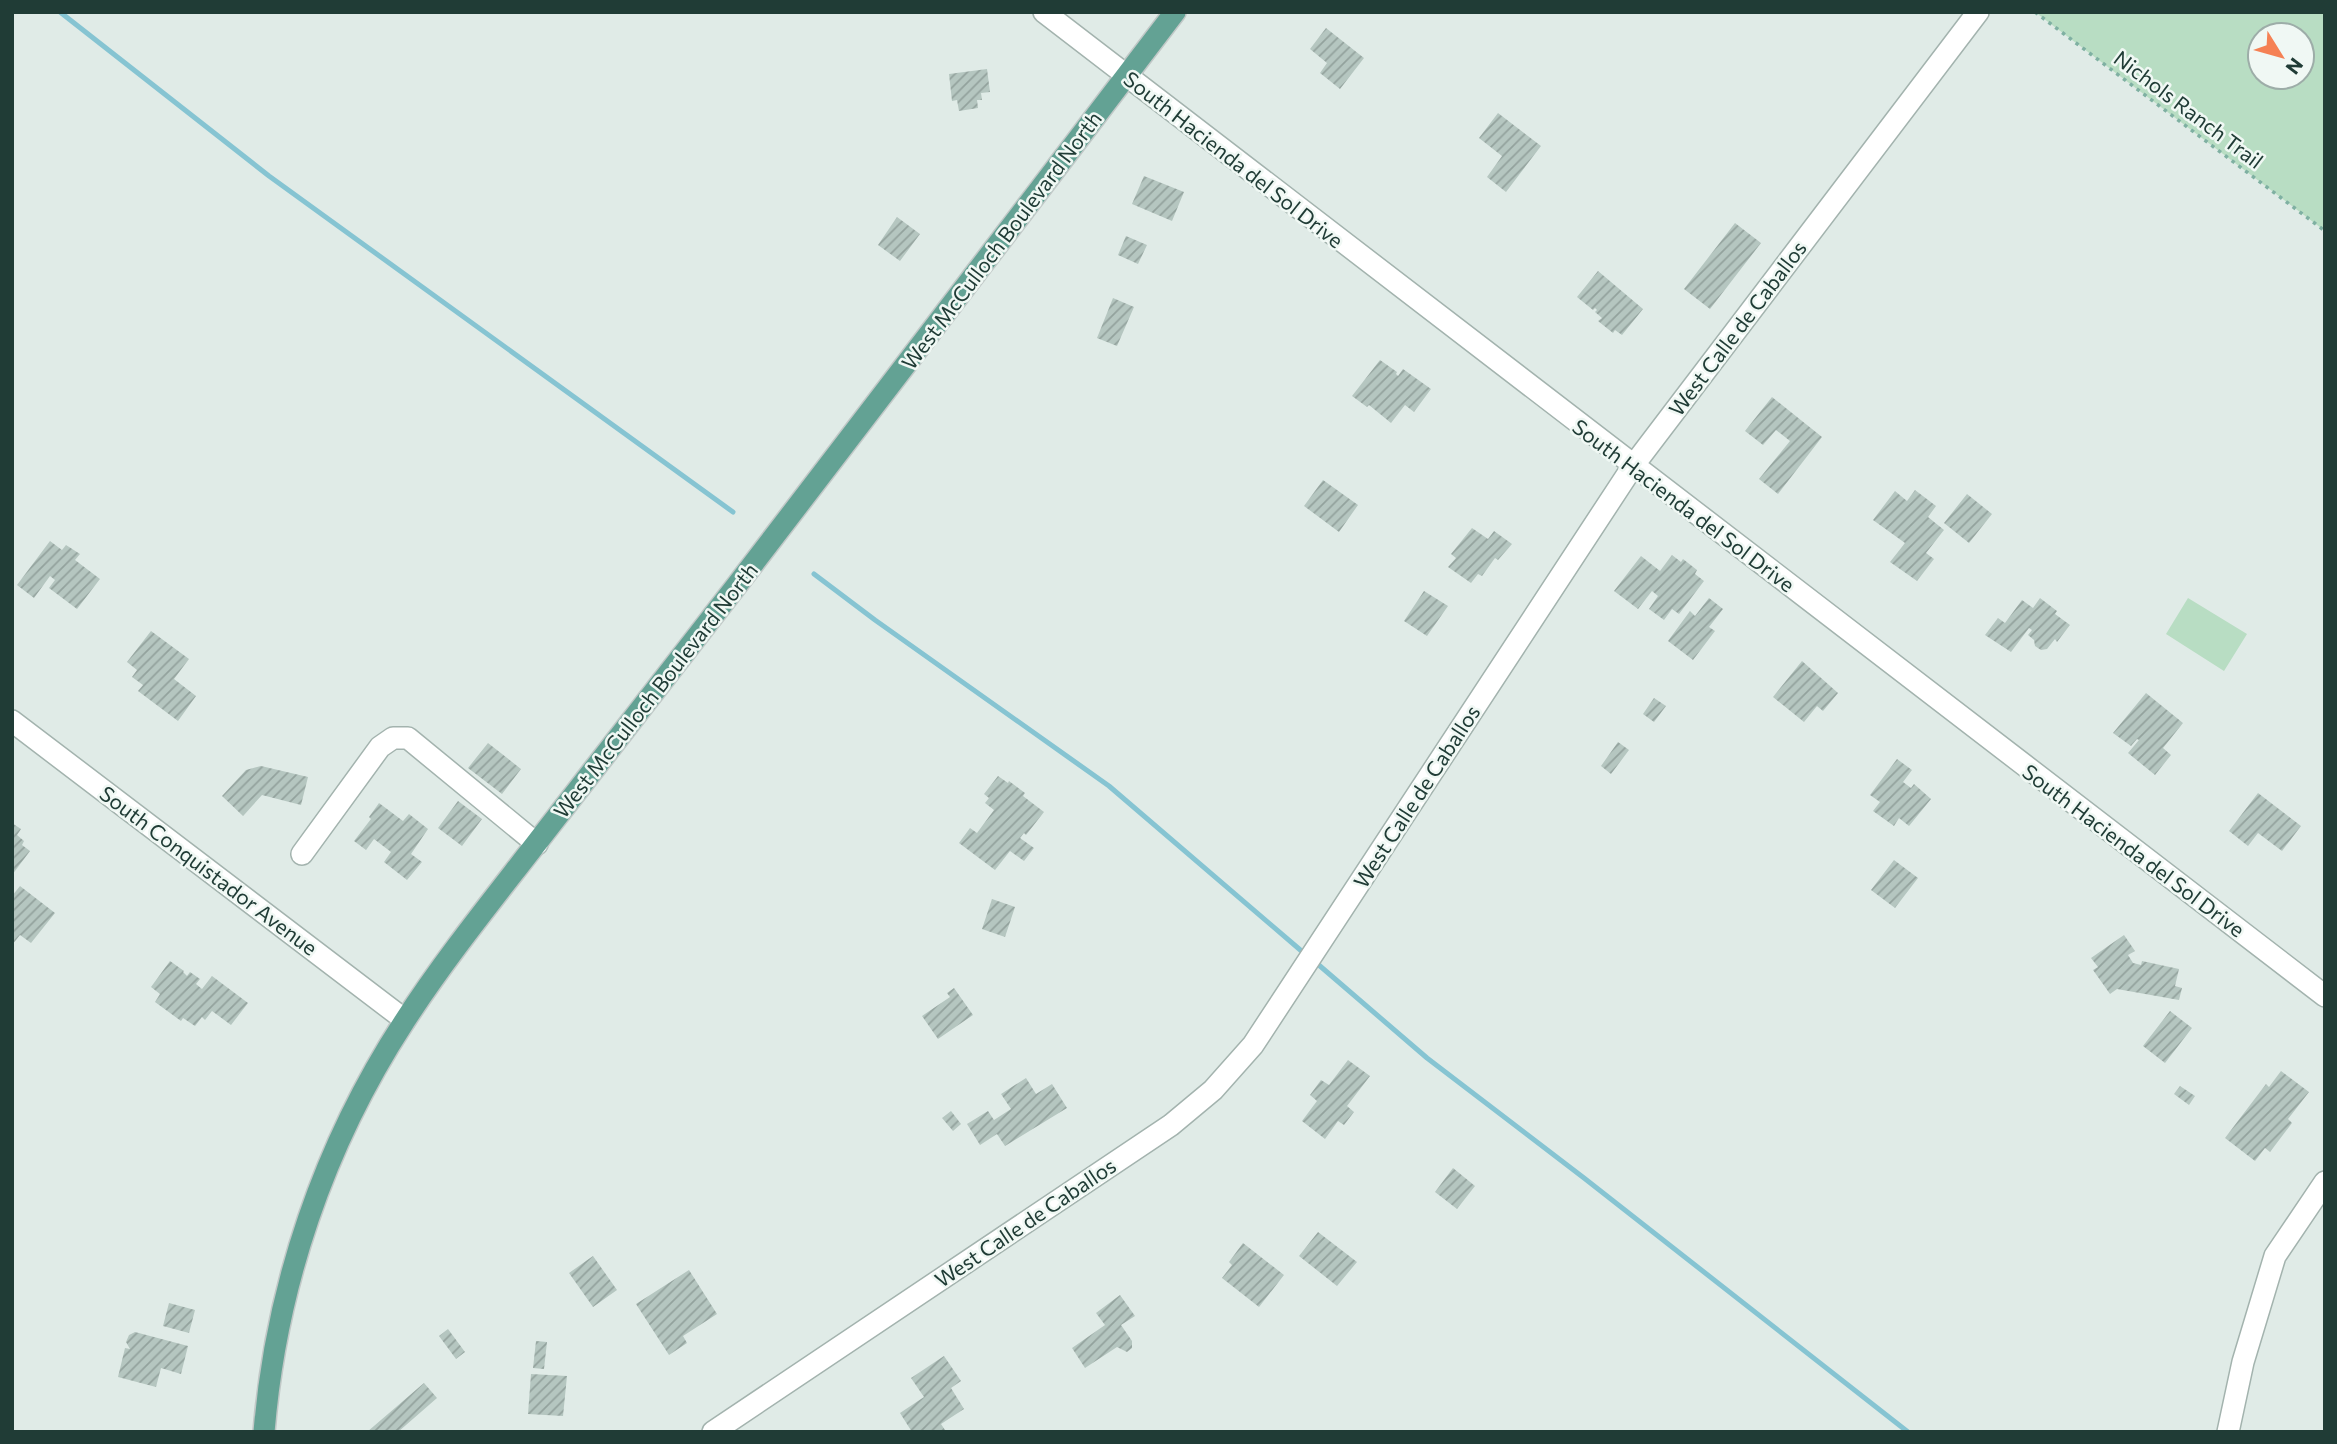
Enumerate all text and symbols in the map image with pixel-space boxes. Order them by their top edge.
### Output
north arrow [2246,21,2316,91]
street label: Nichols Ranch Trail [2110,45,2268,173]
text: N [2281,54,2308,79]
street label: South Hacienda del Sol Drive [1119,66,1349,252]
street label: West McCulloch Boulevard North [896,106,1106,374]
street label: West Calle de Caballos [1663,235,1811,421]
street label: South Hacienda del Sol Drive [1568,413,1800,597]
street label: West McCulloch Boulevard North [548,558,762,822]
street label: West Calle de Caballos [1348,700,1484,892]
street label: South Hacienda del Sol Drive [2018,758,2250,942]
street label: South Conquistador Avenue [95,780,323,960]
street label: West Calle de Caballos [930,1152,1120,1292]

